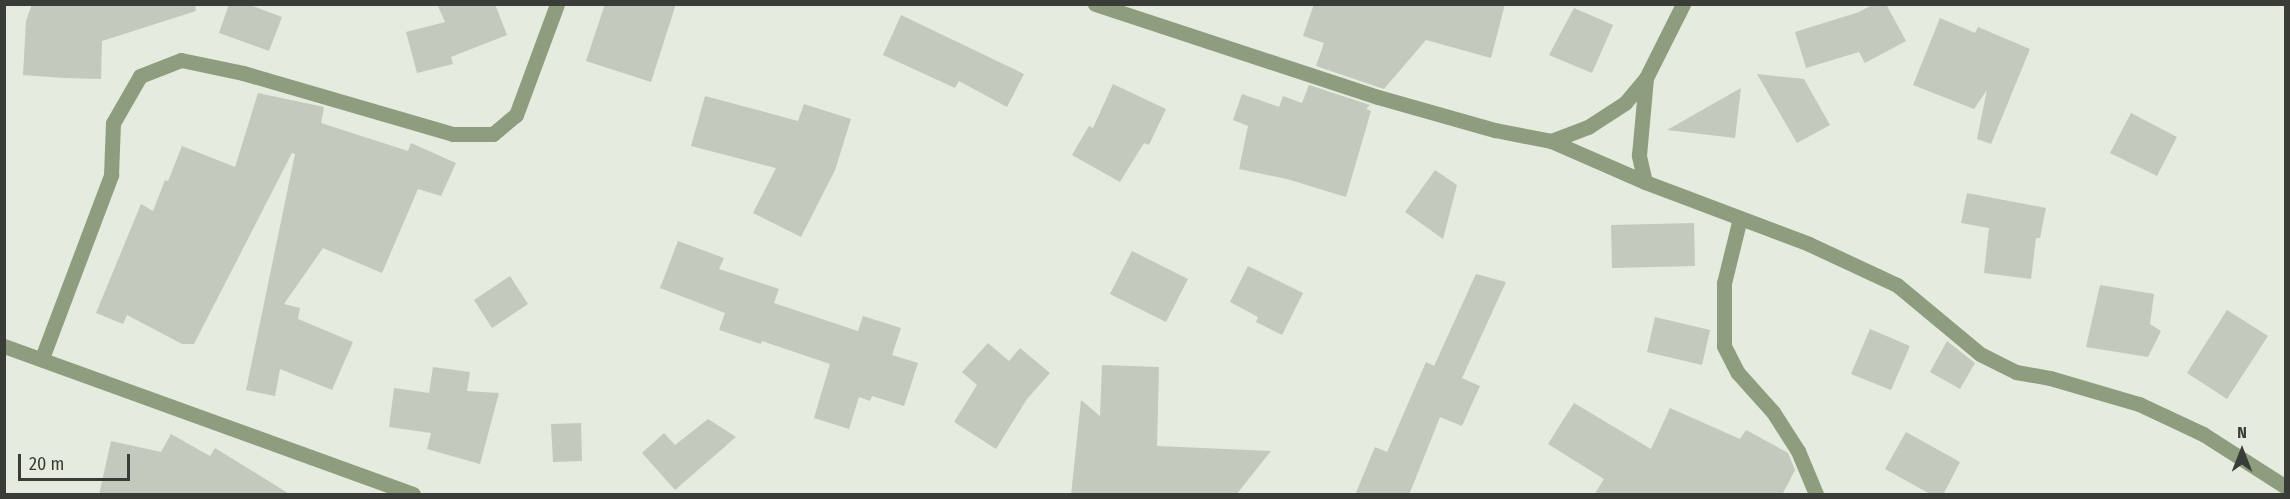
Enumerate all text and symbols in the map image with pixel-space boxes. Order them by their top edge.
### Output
north arrow [2212,421,2272,481]
text: N [2237,423,2247,442]
scale bar [21,442,134,480]
text: 20 m [29,453,64,475]

